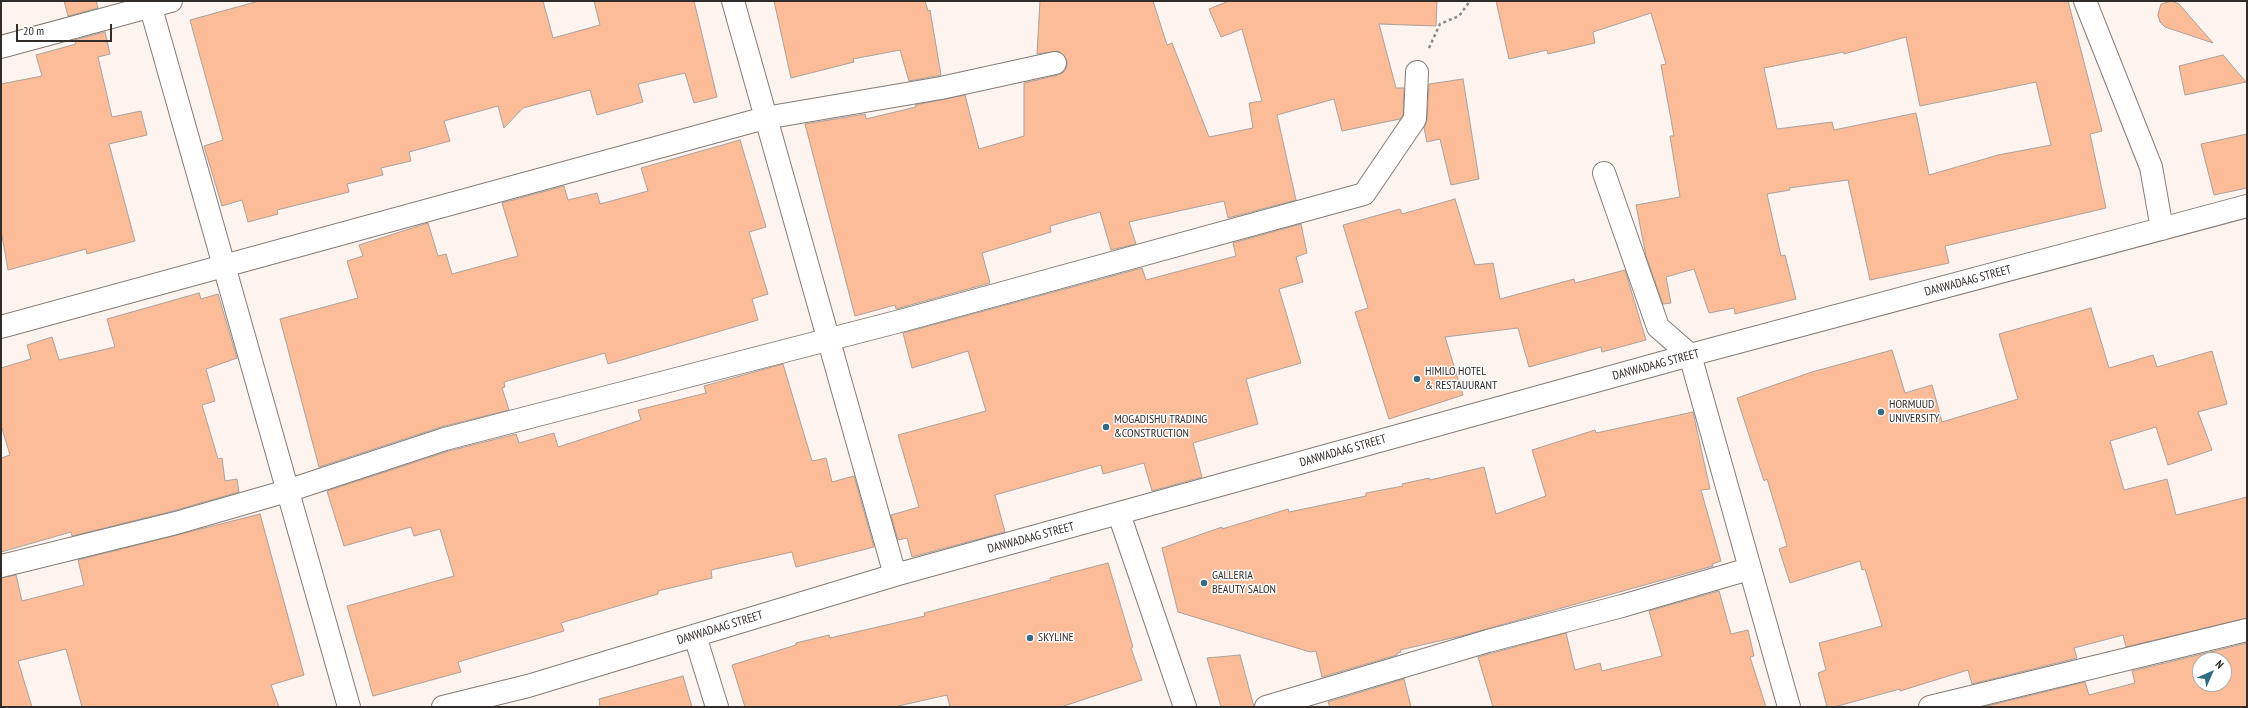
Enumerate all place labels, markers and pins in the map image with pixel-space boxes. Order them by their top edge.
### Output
place label: HIMILO HOTEL & RESTAUURANT [1425,365,1497,393]
marker: HIMILO HOTEL & RESTAUURANT [1412,374,1422,384]
place label: HORMUUD UNIVERSITY [1889,398,1939,426]
marker: HORMUUD UNIVERSITY [1876,407,1886,417]
place label: MOGADISHU TRADING &CONSTRUCTION [1114,413,1207,441]
marker: MOGADISHU TRADING &CONSTRUCTION [1101,422,1111,432]
place label: GALLERIA BEAUTY SALON [1212,569,1276,597]
marker: GALLERIA BEAUTY SALON [1199,578,1209,588]
place label: SKYLINE [1038,631,1074,645]
marker: SKYLINE [1025,633,1035,643]

